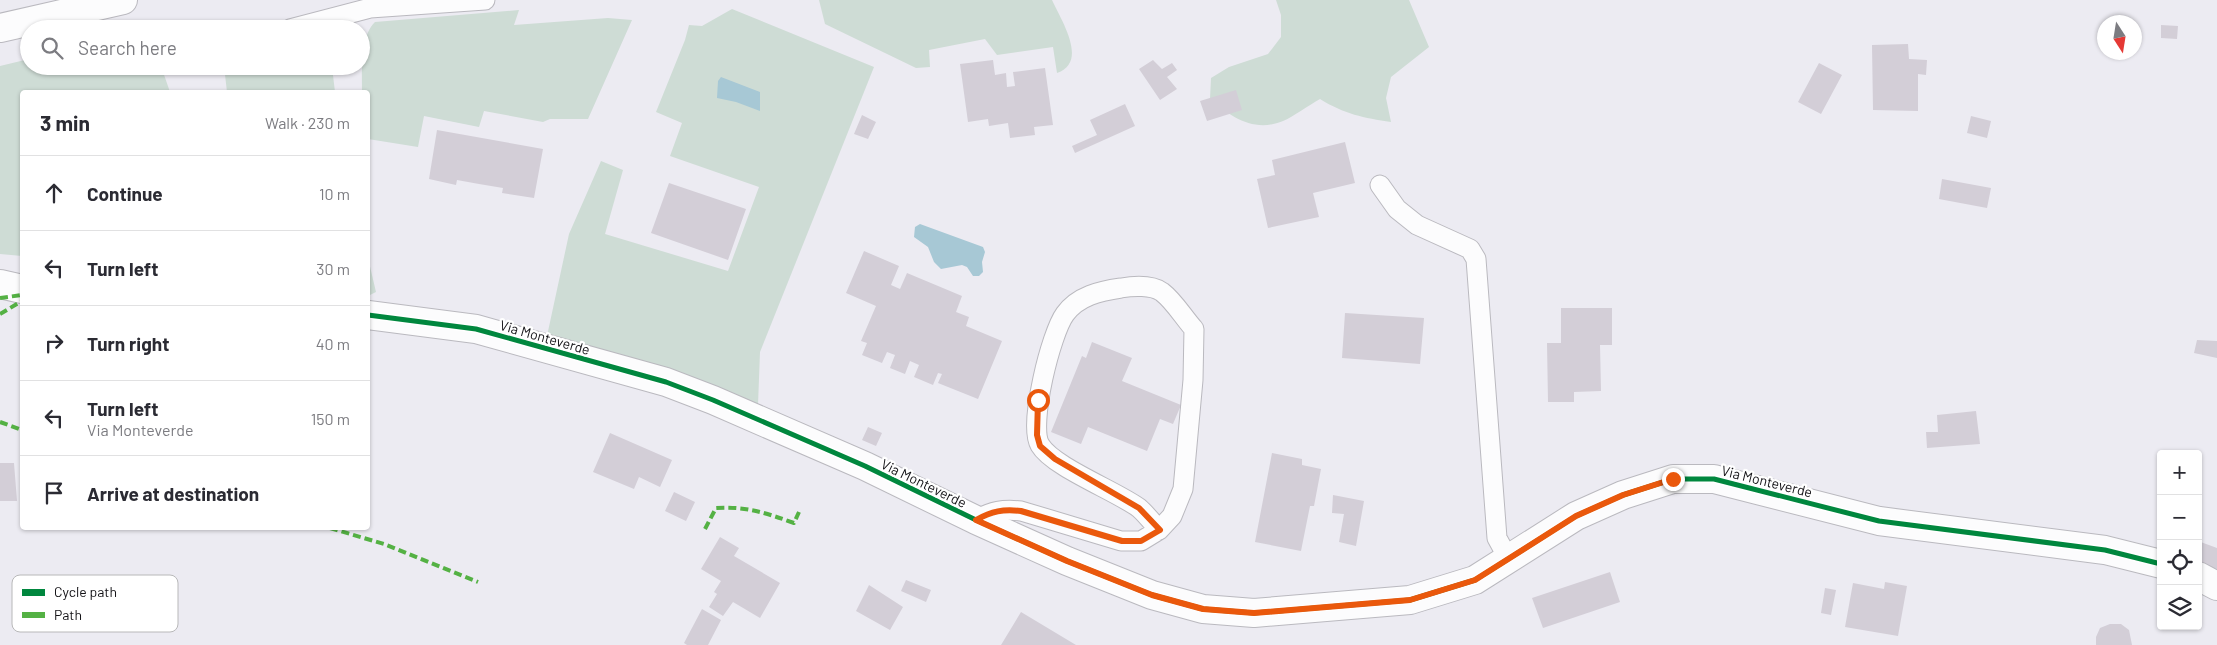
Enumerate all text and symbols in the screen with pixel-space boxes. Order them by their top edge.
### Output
north arrow [2097,15,2142,60]
search box [20,20,370,75]
icon: search [38,34,66,62]
text: Search here [78,36,177,59]
text: 3 min [40,110,90,135]
text: Walk · 230 m [265,113,350,132]
icon: ahead [40,179,68,207]
text: Continue [87,182,163,205]
text: 10 m [319,184,350,203]
icon: left [40,254,68,282]
text: Turn left [87,257,158,280]
text: 30 m [316,259,350,278]
street label: Via Monteverde [498,316,592,358]
icon: right [40,329,68,357]
text: Turn right [87,332,169,355]
text: 40 m [316,334,350,353]
route start [1027,389,1050,412]
text: Turn left [87,397,158,420]
icon: left [40,404,68,432]
text: 150 m [311,409,350,428]
text: Via Monteverde [87,420,193,439]
map controls [2157,450,2202,630]
button: + [2157,450,2202,495]
street label: Via Monteverde [878,455,970,511]
street label: Via Monteverde [1720,461,1814,501]
route end [1662,468,1685,491]
icon: arrive [40,479,68,507]
text: Arrive at destination [87,482,259,505]
button: − [2157,495,2202,540]
button: locate [2157,540,2202,585]
legend [12,575,178,632]
text: Cycle path [54,583,117,600]
button: layers [2157,585,2202,630]
text: Path [54,606,82,623]

